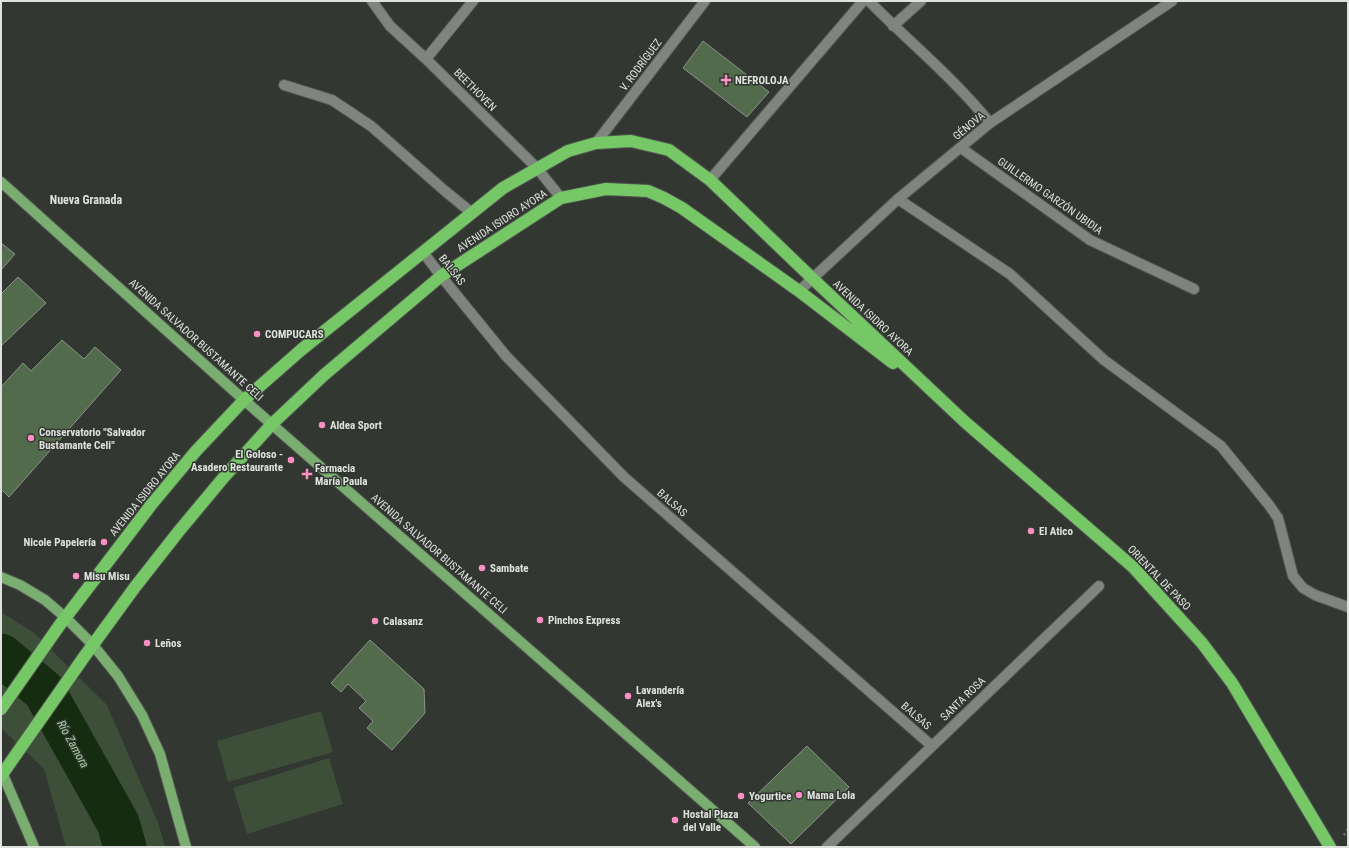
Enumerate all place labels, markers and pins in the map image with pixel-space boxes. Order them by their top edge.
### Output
marker: NEFROLOJA [720,74,732,86]
place label: NEFROLOJA [735,74,789,87]
place label: COMPUCARS [265,328,324,341]
marker: COMPUCARS [252,329,262,339]
place label: Aldea Sport [330,419,383,432]
marker: Aldea Sport [317,420,327,430]
place label: Conservatorio "Salvador Bustamante Celi" [39,426,146,452]
marker: Conservatorio "Salvador Bustamante Celi" [26,433,36,443]
place label: El Goloso - Asadero Restaurante [191,448,283,474]
marker: El Goloso - Asadero Restaurante [286,455,296,465]
place label: Farmacia María Paula [315,462,368,488]
marker: Farmacia María Paula [302,469,312,479]
place label: El Atico [1039,525,1073,538]
marker: El Atico [1026,526,1036,536]
place label: Nicole Papelería [24,536,96,549]
marker: Nicole Papelería [99,537,109,547]
place label: Sambate [490,562,529,575]
marker: Sambate [477,563,487,573]
place label: Misu Misu [84,570,130,583]
marker: Misu Misu [71,571,81,581]
place label: Pinchos Express [548,614,621,627]
place label: Calasanz [383,615,423,628]
marker: Pinchos Express [535,615,545,625]
marker: Calasanz [370,616,380,626]
place label: Leños [155,637,181,650]
marker: Leños [142,638,152,648]
place label: Lavandería Alex's [636,684,684,710]
marker: Lavandería Alex's [623,691,633,701]
place label: Mama Lola [807,789,855,802]
place label: Yogurtice [749,790,791,803]
marker: Mama Lola [794,790,804,800]
marker: Yogurtice [736,791,746,801]
place label: Hostal Plaza del Valle [683,808,738,834]
marker: Hostal Plaza del Valle [670,815,680,825]

